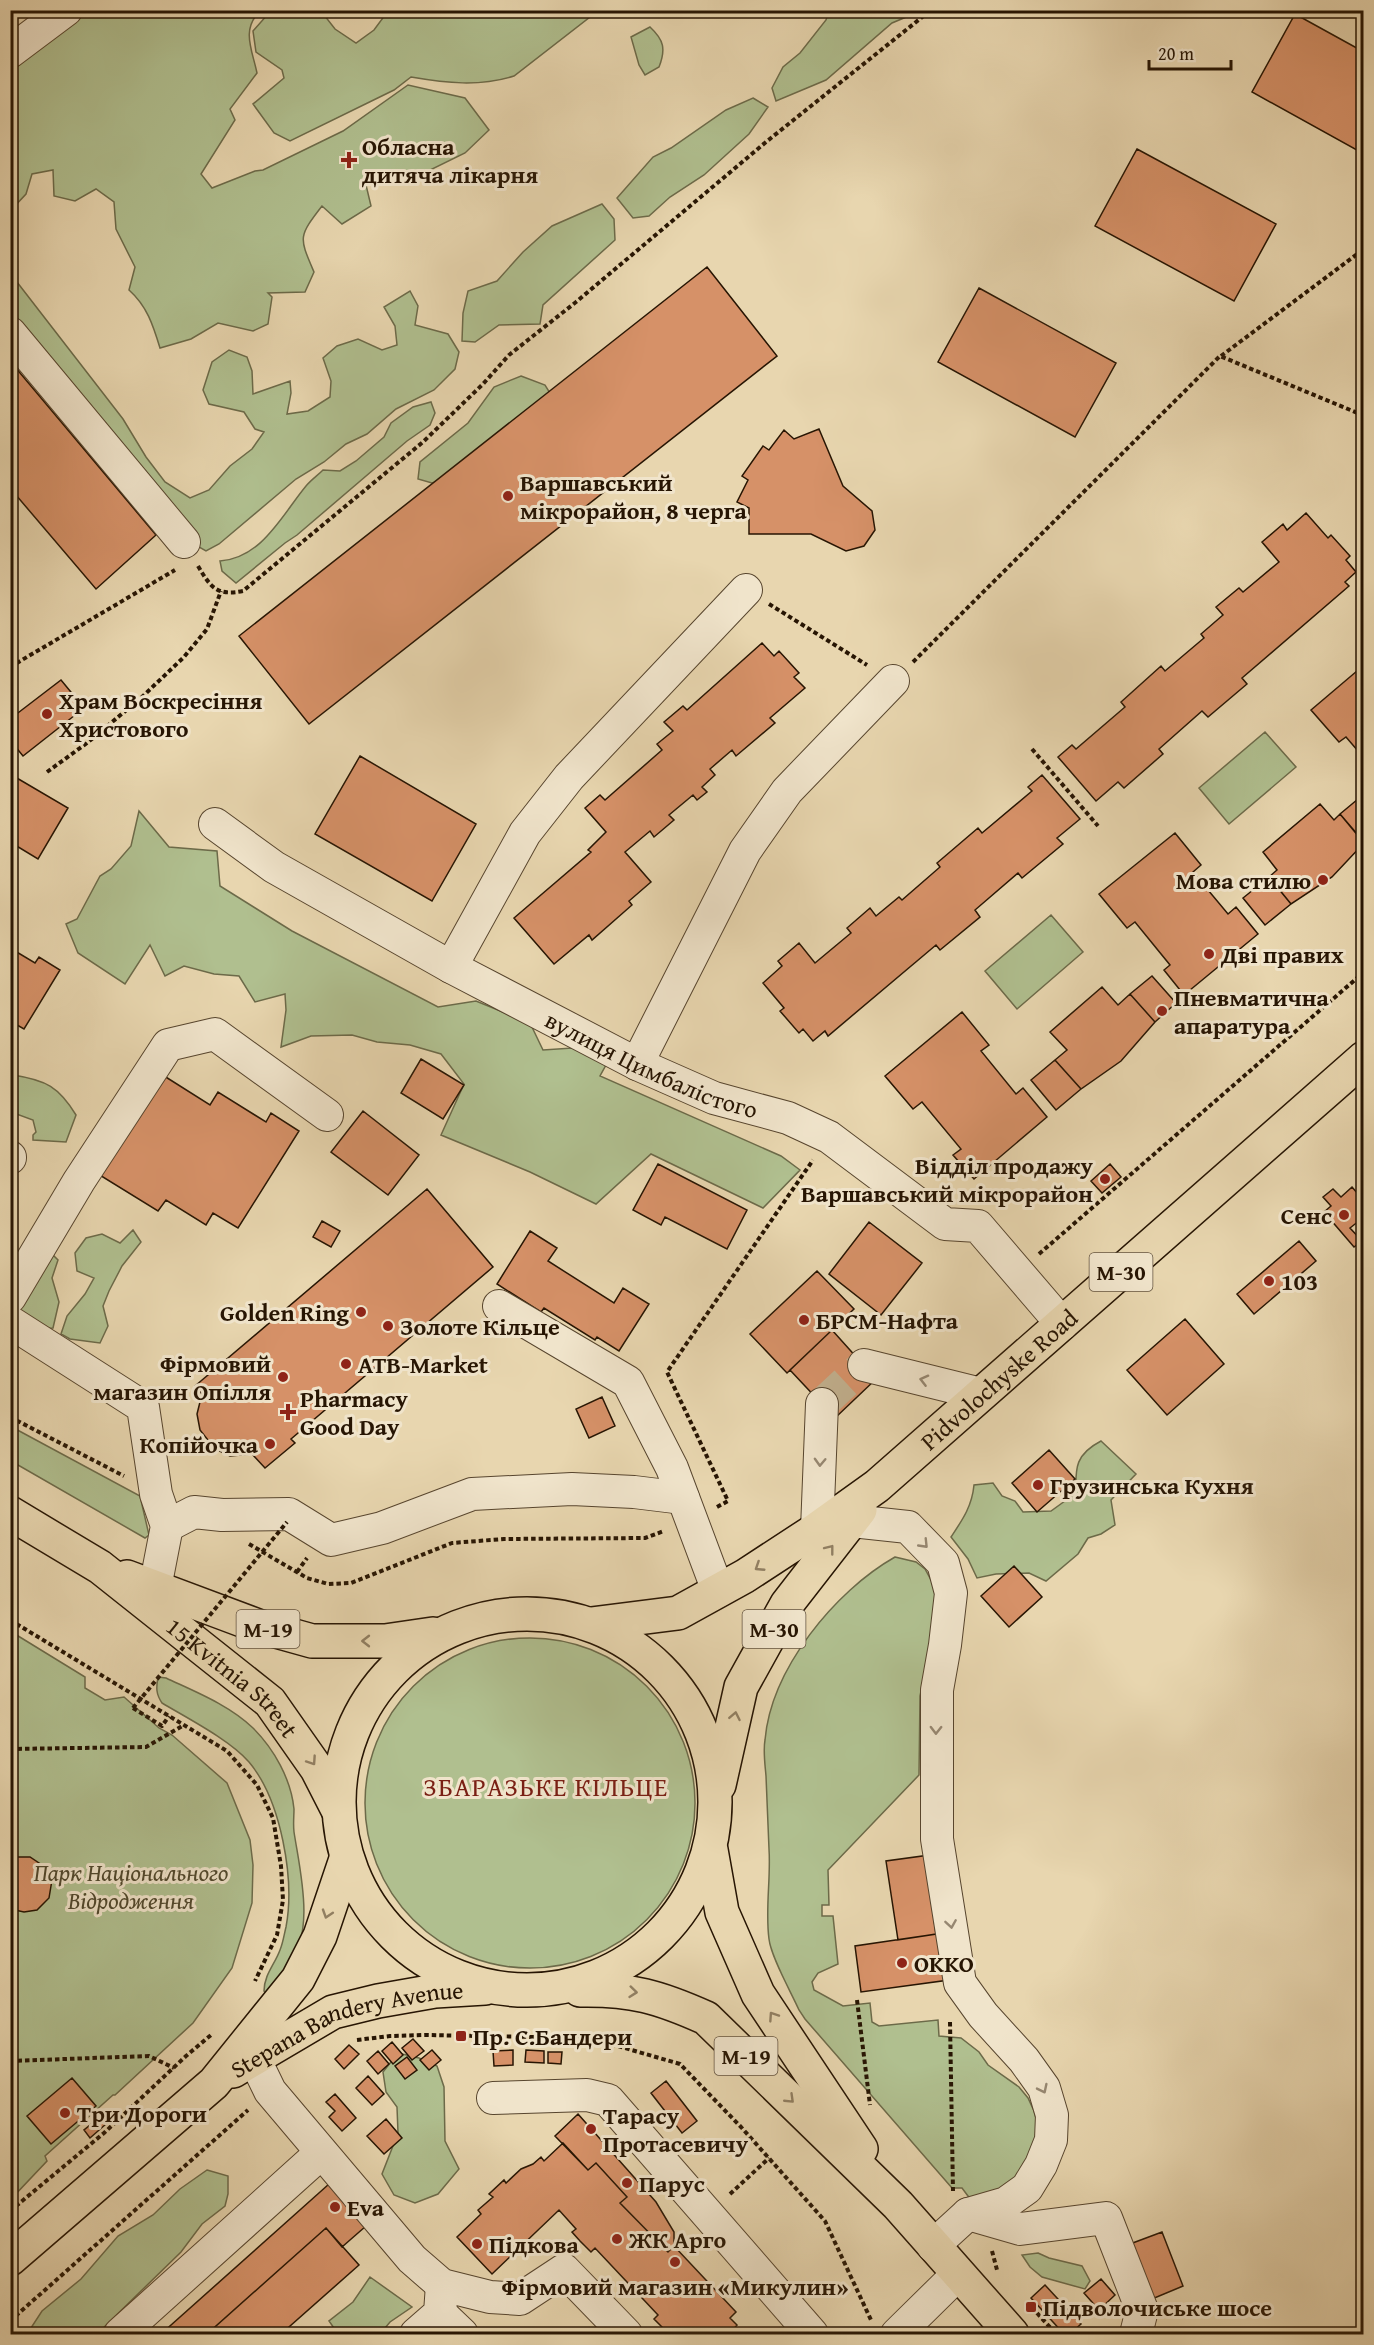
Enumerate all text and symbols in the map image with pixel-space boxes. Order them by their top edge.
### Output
scale bar [1149,33,1232,71]
text: 20 m [1158,40,1194,67]
place label: Обласна дитяча лікарня [362,129,538,192]
marker: Обласна дитяча лікарня [340,151,358,169]
place label: Варшавський мікрорайон, 8 черга [520,465,747,528]
marker: Варшавський мікрорайон, 8 черга [501,489,515,503]
place label: Храм Воскресіння Христового [59,683,262,746]
marker: Храм Воскресіння Христового [40,707,54,721]
place label: Мова стилю [1176,863,1311,898]
marker: Мова стилю [1316,873,1330,887]
place label: Дві правих [1220,937,1344,972]
marker: Дві правих [1202,947,1216,961]
place label: Пневматична апаратура [1174,980,1329,1043]
street label: вулиця Цимбалістого [539,1002,762,1127]
marker: Пневматична апаратура [1155,1004,1169,1018]
place label: Відділ продажу Варшавський мікрорайон [801,1148,1093,1211]
marker: Відділ продажу Варшавський мікрорайон [1098,1172,1112,1186]
place label: Сенс [1281,1198,1332,1233]
marker: Сенс [1337,1208,1351,1222]
road number: М-30 [1090,1253,1152,1291]
place label: 103 [1281,1264,1318,1299]
marker: 103 [1262,1274,1276,1288]
place label: Golden Ring [220,1295,349,1330]
street label: Pidvolochyske Road [912,1300,1085,1458]
place label: БРСМ-Нафта [816,1303,959,1338]
marker: Golden Ring [354,1305,368,1319]
place label: Золоте Кільце [400,1309,560,1344]
marker: БРСМ-Нафта [797,1313,811,1327]
marker: Золоте Кільце [381,1319,395,1333]
place label: Фірмовий магазин Опілля [93,1346,271,1409]
place label: ATB-Market [358,1347,488,1382]
marker: ATB-Market [339,1357,353,1371]
marker: Фірмовий магазин Опілля [276,1370,290,1384]
one-way arrow [920,1375,930,1388]
place label: Pharmacy Good Day [300,1381,408,1444]
marker: Pharmacy Good Day [281,1405,295,1419]
place label: Копійочка [139,1427,259,1462]
marker: Копійочка [263,1437,277,1451]
one-way arrow [813,1458,826,1467]
place label: Грузинська Кухня [1050,1468,1254,1503]
marker: Грузинська Кухня [1031,1478,1045,1492]
one-way arrow [917,1537,928,1548]
one-way arrow [823,1545,834,1556]
one-way arrow [755,1559,765,1571]
street label: 15 Kvitnia Street [159,1609,307,1745]
road number: М-19 [236,1610,300,1648]
road number: М-30 [742,1610,806,1648]
one-way arrow [362,1635,371,1647]
one-way arrow [728,1712,741,1722]
one-way arrow [930,1726,942,1735]
one-way arrow [305,1755,316,1766]
district label: ЗБАРАЗЬКЕ КІЛЬЦЕ [423,1767,669,1806]
park label: Парк Національного Відродження [34,1855,228,1918]
one-way arrow [322,1908,334,1919]
one-way arrow [944,1919,956,1929]
place label: OKKO [914,1946,974,1981]
marker: OKKO [895,1956,909,1970]
street label: Stepana Bandery Avenue [224,1972,464,2086]
one-way arrow [629,1985,638,1998]
one-way arrow [769,2012,780,2023]
place label: Пр. С.Бандери [473,2019,632,2054]
marker: Пр. С.Бандери [454,2029,468,2043]
road number: М-19 [714,2037,777,2075]
one-way arrow [1035,2083,1047,2094]
one-way arrow [784,2092,794,2103]
place label: Три Дороги [77,2096,207,2131]
place label: Тарасу Протасевичу [603,2098,748,2161]
marker: Три Дороги [58,2106,72,2120]
marker: Тарасу Протасевичу [584,2122,598,2136]
place label: Парус [639,2166,705,2201]
marker: Парус [620,2176,634,2190]
place label: Eva [347,2190,385,2225]
marker: Eva [328,2200,342,2214]
place label: ЖК Арго [628,2222,726,2257]
place label: Підкова [489,2227,579,2262]
marker: ЖК Арго [610,2232,624,2246]
marker: Підкова [470,2237,484,2251]
marker: Фірмовий магазин «Микулин» [668,2255,682,2269]
place label: Фірмовий магазин «Микулин» [502,2269,849,2304]
place label: Підволочиське шосе [1043,2290,1272,2325]
marker: Підволочиське шосе [1024,2300,1038,2314]

